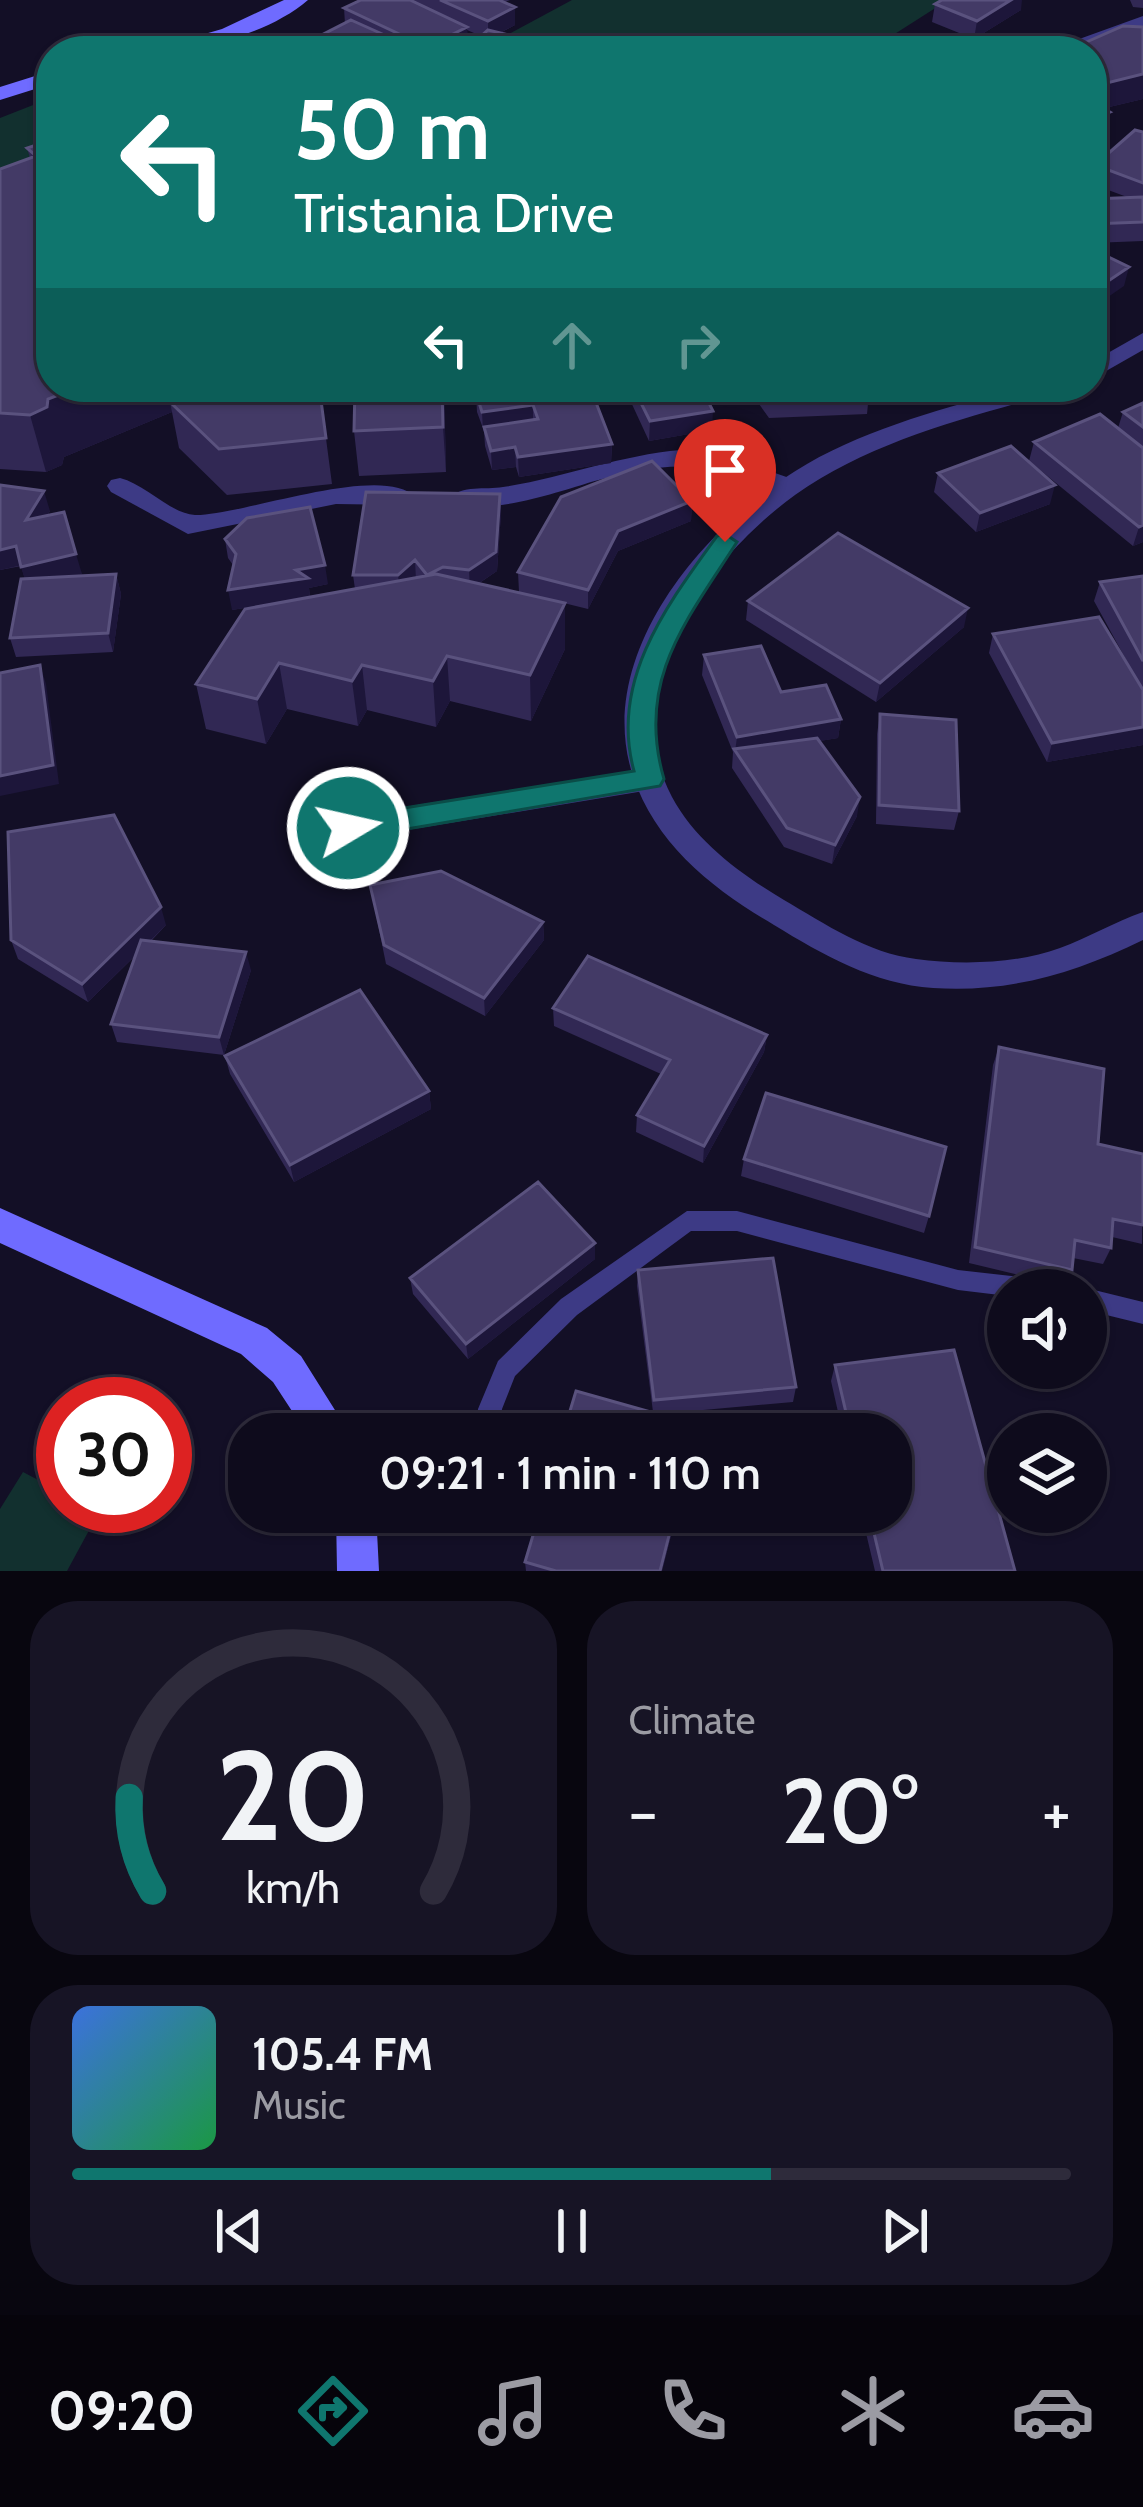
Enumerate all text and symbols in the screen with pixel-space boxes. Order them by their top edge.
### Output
text: 50 m [294,78,490,180]
icon: left [96,84,252,240]
text: Tristania Drive [294,180,614,246]
icon: left [413,312,479,378]
icon: ahead [539,312,605,378]
icon: right [665,312,731,378]
pin [674,419,776,542]
icon: arrive [692,437,758,503]
position arrow [285,765,411,891]
map controls [987,1269,1107,1533]
button: sound [987,1269,1107,1389]
speed limit sign: 30 [36,1377,192,1533]
button: layers [987,1413,1107,1533]
text: 09:21 · 1 min · 110 m [379,1446,761,1500]
text: Climate [629,1696,755,1744]
text: 20 [216,1720,370,1871]
text: 20° [781,1756,918,1866]
text: − [629,1771,658,1852]
text: + [1042,1771,1071,1852]
text: km/h [246,1862,340,1914]
text: 105.4 FM [252,2027,433,2081]
text: Music [252,2081,346,2129]
icon: previous [206,2198,272,2264]
icon: pause [539,2198,605,2264]
icon: next [872,2198,938,2264]
icon: directions [291,2369,375,2453]
icon: music [471,2369,555,2453]
icon: phone [651,2369,735,2453]
icon: climate [831,2369,915,2453]
icon: car [1011,2369,1095,2453]
text: 09:20 [48,2378,195,2444]

